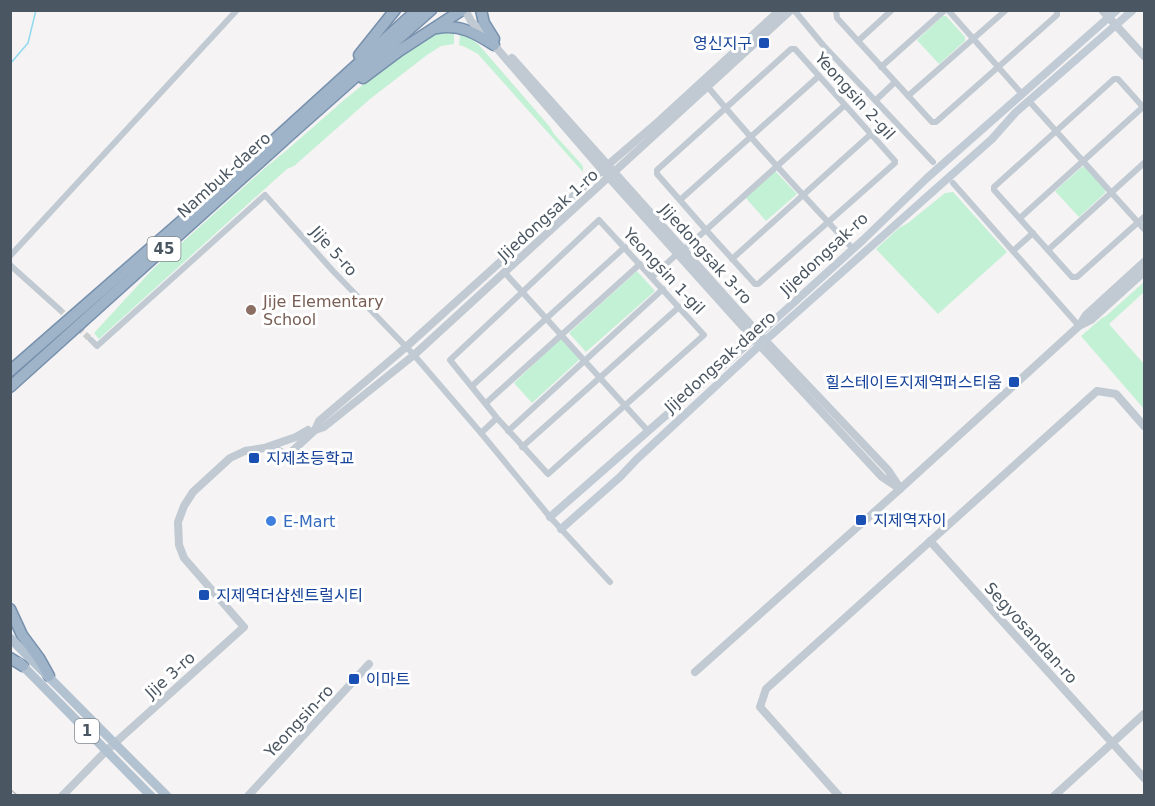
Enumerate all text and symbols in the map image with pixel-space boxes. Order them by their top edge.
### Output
place label: 영신지구 [693,34,752,53]
marker: 영신지구 [757,36,771,50]
street label: Yeongsin 2-gil [810,48,899,143]
street label: Nambuk-daero [174,128,274,222]
street label: Jijedongsak 1-ro [493,165,602,266]
street label: Jijedongsak 3-ro [655,199,756,308]
street label: Jijedongsak-ro [776,209,872,300]
street label: Jije 5-ro [306,221,361,280]
street label: Yeongsin 1-gil [619,223,709,318]
road number: 45 [148,237,180,261]
place label: Jije Elementary School [262,292,384,329]
marker: Jije Elementary School [244,303,258,317]
street label: Jijedongsak-daero [660,307,779,417]
place label: 힐스테이트지제역퍼스티움 [825,373,1002,392]
marker: 힐스테이트지제역퍼스티움 [1007,375,1021,389]
place label: 지제초등학교 [266,449,354,468]
marker: 지제초등학교 [247,451,261,465]
place label: 지제역자이 [873,511,947,530]
place label: E-Mart [283,512,335,531]
marker: 지제역자이 [854,513,868,527]
marker: E-Mart [264,514,278,528]
street label: Segyosandan-ro [981,578,1081,688]
place label: 지제역더샵센트럴시티 [216,586,363,605]
marker: 지제역더샵센트럴시티 [197,588,211,602]
street label: Jije 3-ro [140,648,199,703]
place label: 이마트 [366,670,410,689]
marker: 이마트 [347,672,361,686]
street label: Yeongsin-ro [260,681,337,762]
road number: 1 [75,719,99,743]

